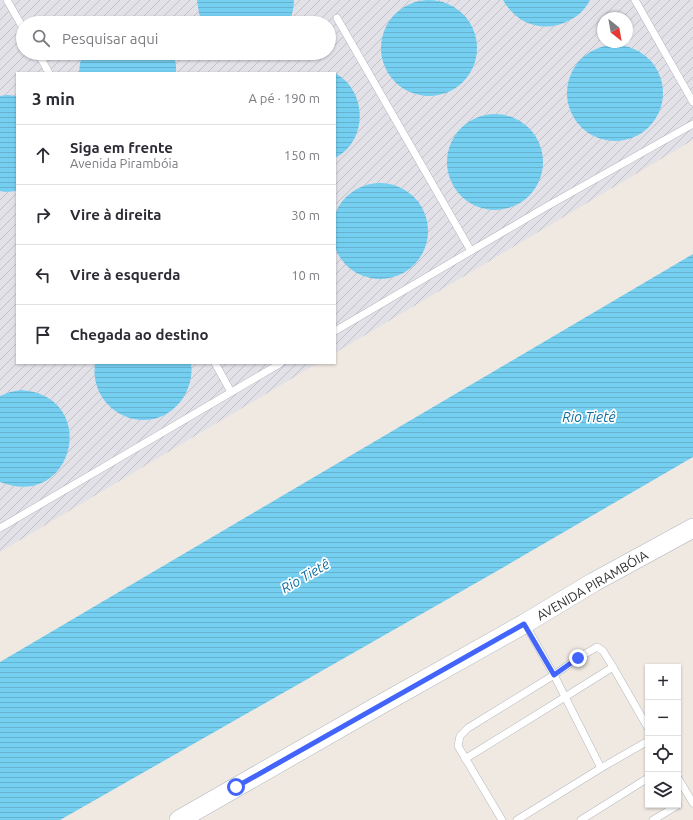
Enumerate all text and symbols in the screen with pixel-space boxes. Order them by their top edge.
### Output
north arrow [597,12,633,48]
search box [16,16,336,60]
icon: search [30,27,52,49]
text: Pesquisar aqui [62,30,158,47]
text: 3 min [32,89,75,108]
text: A pé · 190 m [248,91,320,105]
text: Siga em frente [70,139,173,156]
icon: ahead [32,144,54,166]
text: 150 m [284,148,320,162]
text: Avenida Pirambóia [70,156,178,170]
icon: right [32,204,54,226]
text: Vire à direita [70,206,162,223]
text: 30 m [291,208,320,222]
icon: left [32,264,54,286]
text: Vire à esquerda [70,266,180,283]
text: 10 m [291,268,320,282]
icon: arrive [32,324,54,346]
text: Chegada ao destino [70,326,209,343]
water label: Rio Tietê [562,409,616,425]
street label: AVENIDA PIRAMBÓIA [534,547,650,623]
water label: Rio Tietê [278,556,332,596]
route end [569,649,587,667]
map controls [645,664,681,808]
button: + [645,664,681,700]
button: − [645,700,681,736]
button: locate [645,736,681,772]
button: layers [645,772,681,808]
route start [227,778,245,796]

